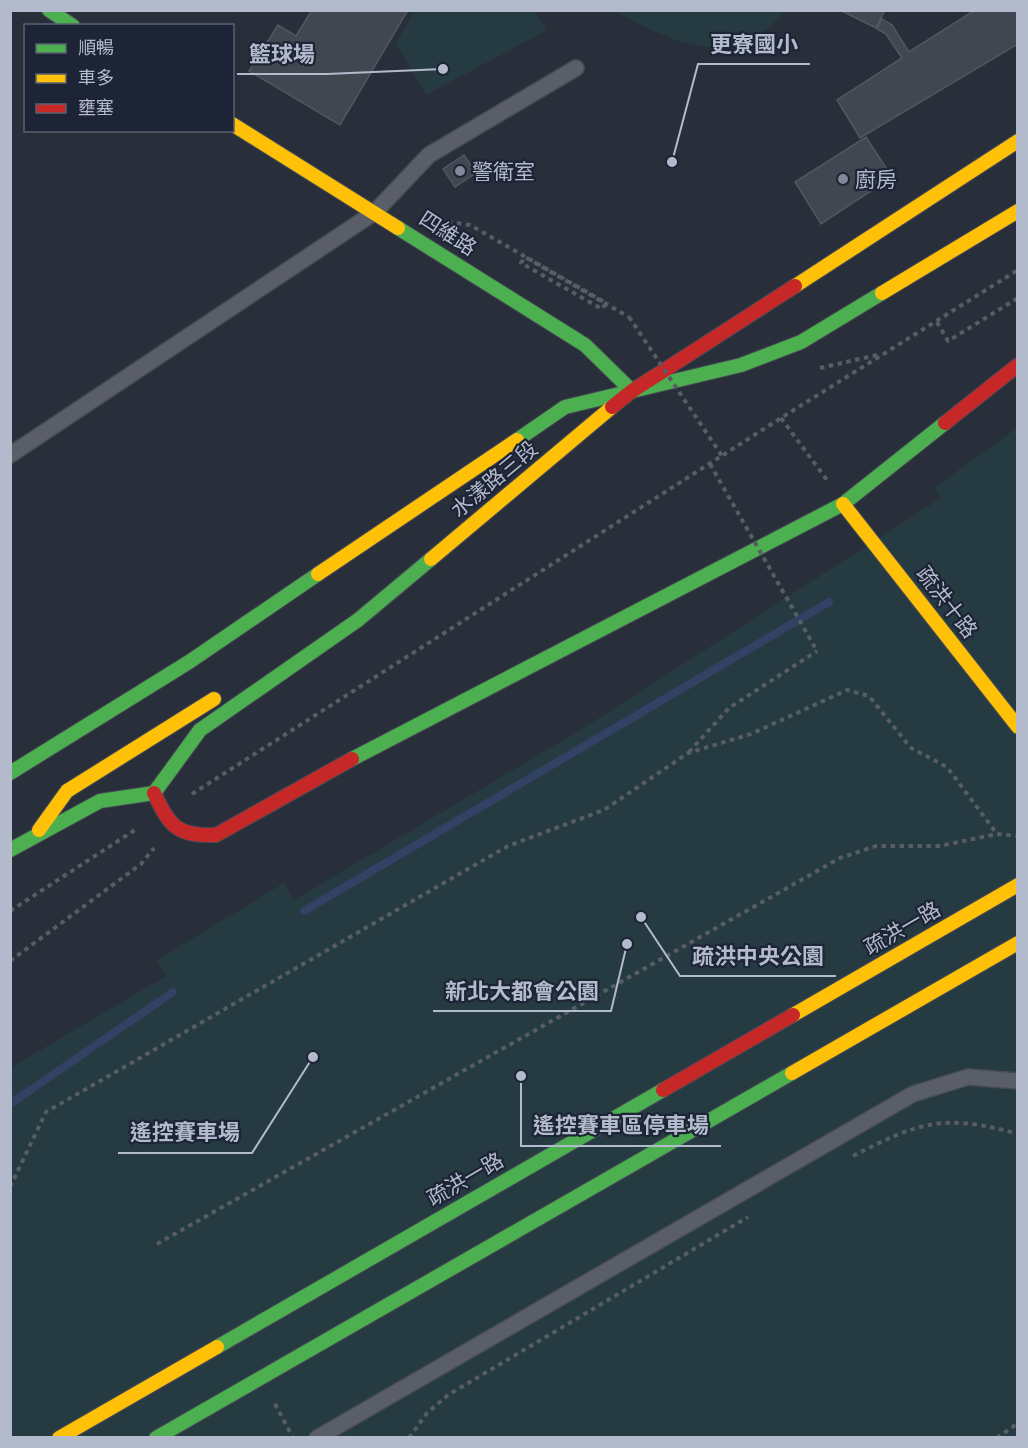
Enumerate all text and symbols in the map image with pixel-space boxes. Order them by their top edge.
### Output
legend [24,24,234,132]
callout: 更寮國小 [698,24,810,64]
text: 更寮國小 [710,30,798,58]
callout: 籃球場 [237,34,327,74]
text: 順暢 [78,36,114,59]
text: 籃球場 [249,40,315,68]
text: 車多 [78,66,114,89]
text: 壅塞 [78,96,114,119]
place label: 警衛室 [472,158,535,185]
marker: 警衛室 [453,164,467,178]
place label: 廚房 [855,166,897,193]
marker: 廚房 [836,172,850,186]
street label: 四維路 [414,205,482,261]
street label: 水漾路三段 [445,435,543,523]
street label: 疏洪十路 [911,561,983,643]
street label: 疏洪一路 [859,895,945,961]
callout: 疏洪中央公園 [680,936,836,976]
text: 疏洪中央公園 [692,942,824,970]
callout: 新北大都會公園 [433,971,611,1011]
text: 新北大都會公園 [445,977,599,1005]
callout: 遙控賽車區停車場 [521,1106,721,1146]
text: 遙控賽車區停車場 [533,1111,709,1139]
callout: 遙控賽車場 [118,1113,252,1153]
text: 遙控賽車場 [130,1118,240,1146]
street label: 疏洪一路 [422,1146,508,1212]

